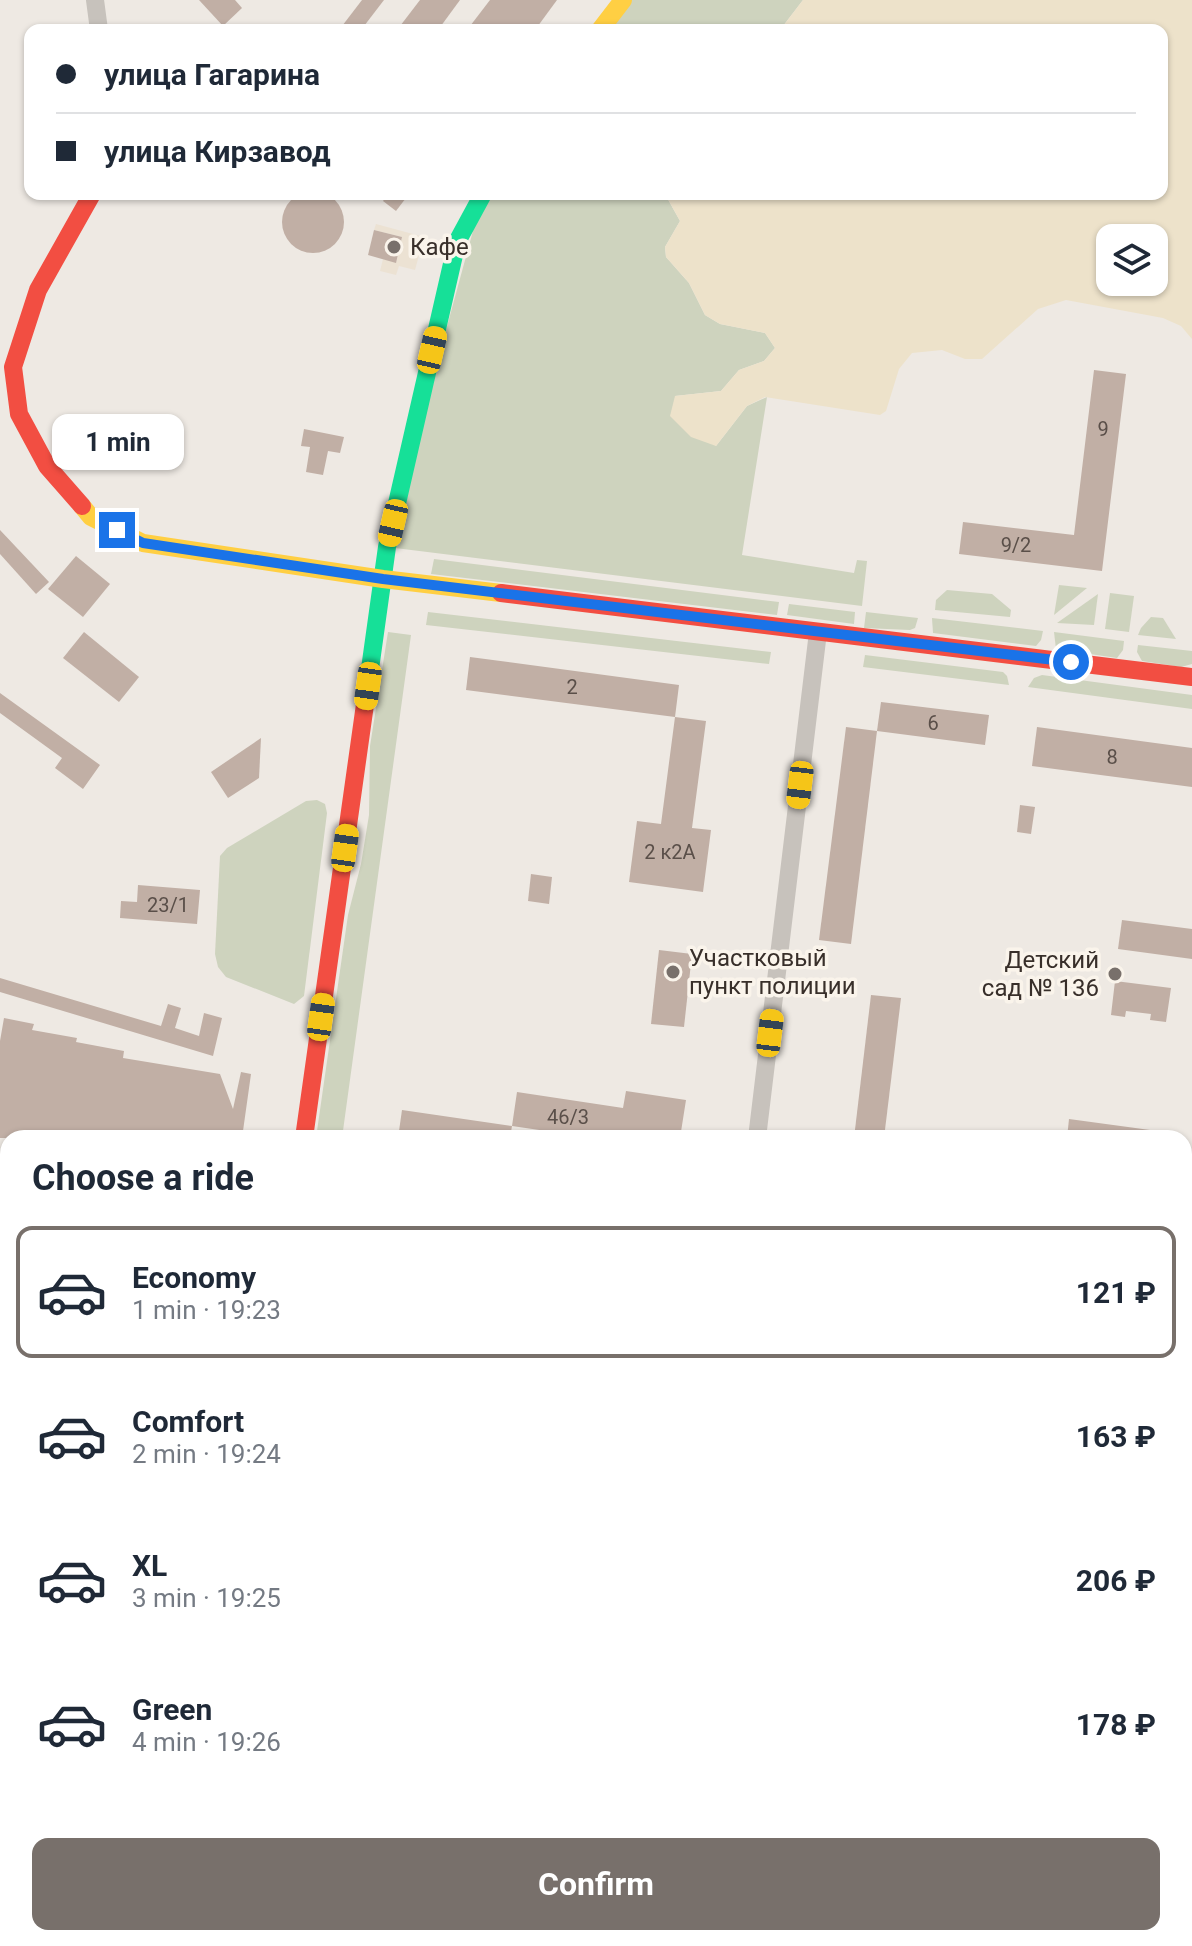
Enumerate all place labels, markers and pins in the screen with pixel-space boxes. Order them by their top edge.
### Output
place label: Кафе [410,233,469,261]
marker: Кафе [385,238,403,256]
place label: Участковый пункт полиции [689,944,856,1000]
place label: Детский сад № 136 [982,946,1099,1002]
marker: Участковый пункт полиции [664,963,682,981]
marker: Детский сад № 136 [1106,965,1124,983]

